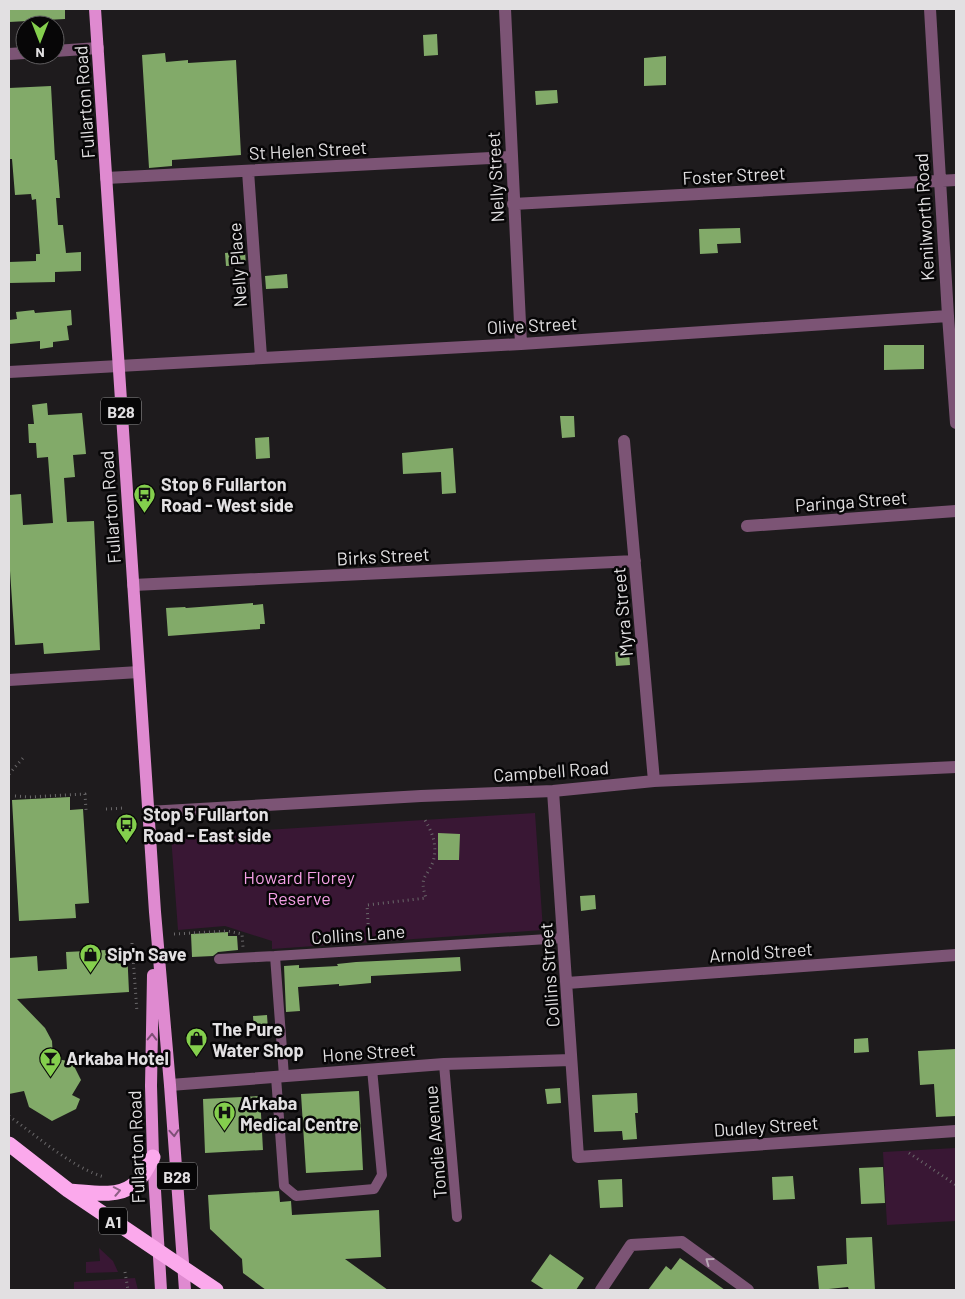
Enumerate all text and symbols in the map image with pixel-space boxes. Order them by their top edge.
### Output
north arrow [15,15,65,65]
text: N [35,45,45,62]
street label: Fullarton Road [69,45,99,159]
street label: Nelly Street [482,131,508,223]
street label: St Helen Street [248,136,368,164]
street label: Kenilworth Road [910,153,938,281]
street label: Foster Street [682,161,786,189]
street label: Nelly Place [223,222,251,308]
street label: Olive Street [486,312,578,338]
road number: B28 [101,398,141,424]
street label: Fullarton Road [95,450,125,564]
place label: Stop 6 Fullarton Road - West side [161,473,294,516]
bus stop icon: Stop 6 Fullarton Road - West side [133,482,157,513]
street label: Paringa Street [794,486,908,516]
street label: Birks Street [336,543,430,569]
street label: Myra Street [607,566,637,658]
street label: Campbell Road [492,756,610,786]
place label: Stop 5 Fullarton Road - East side [143,803,271,846]
bus stop icon: Stop 5 Fullarton Road - East side [115,812,139,843]
park label: Howard Florey Reserve [243,866,355,909]
street label: Collins Lane [310,920,406,948]
street label: Collins Street [534,922,564,1028]
street label: Arnold Street [709,937,813,967]
shop icon: Sip'n Save [79,942,103,973]
place label: Sip'n Save [107,943,187,965]
place label: The Pure Water Shop [212,1018,304,1061]
shop icon: The Pure Water Shop [184,1027,208,1058]
one-way arrow [147,1033,157,1041]
street label: Hone Street [322,1038,416,1066]
bar icon: Arkaba Hotel [38,1046,62,1077]
place label: Arkaba Hotel [66,1047,169,1069]
street label: Tondie Avenue [419,1085,451,1199]
street label: Fullarton Road [123,1090,149,1204]
place label: Arkaba Medical Centre [240,1092,359,1135]
hospital icon: Arkaba Medical Centre [212,1101,236,1132]
street label: Dudley Street [713,1111,819,1141]
one-way arrow [168,1130,179,1138]
road number: B28 [157,1162,197,1190]
one-way arrow [112,1186,121,1197]
road number: A1 [99,1208,127,1234]
one-way arrow [706,1259,715,1267]

